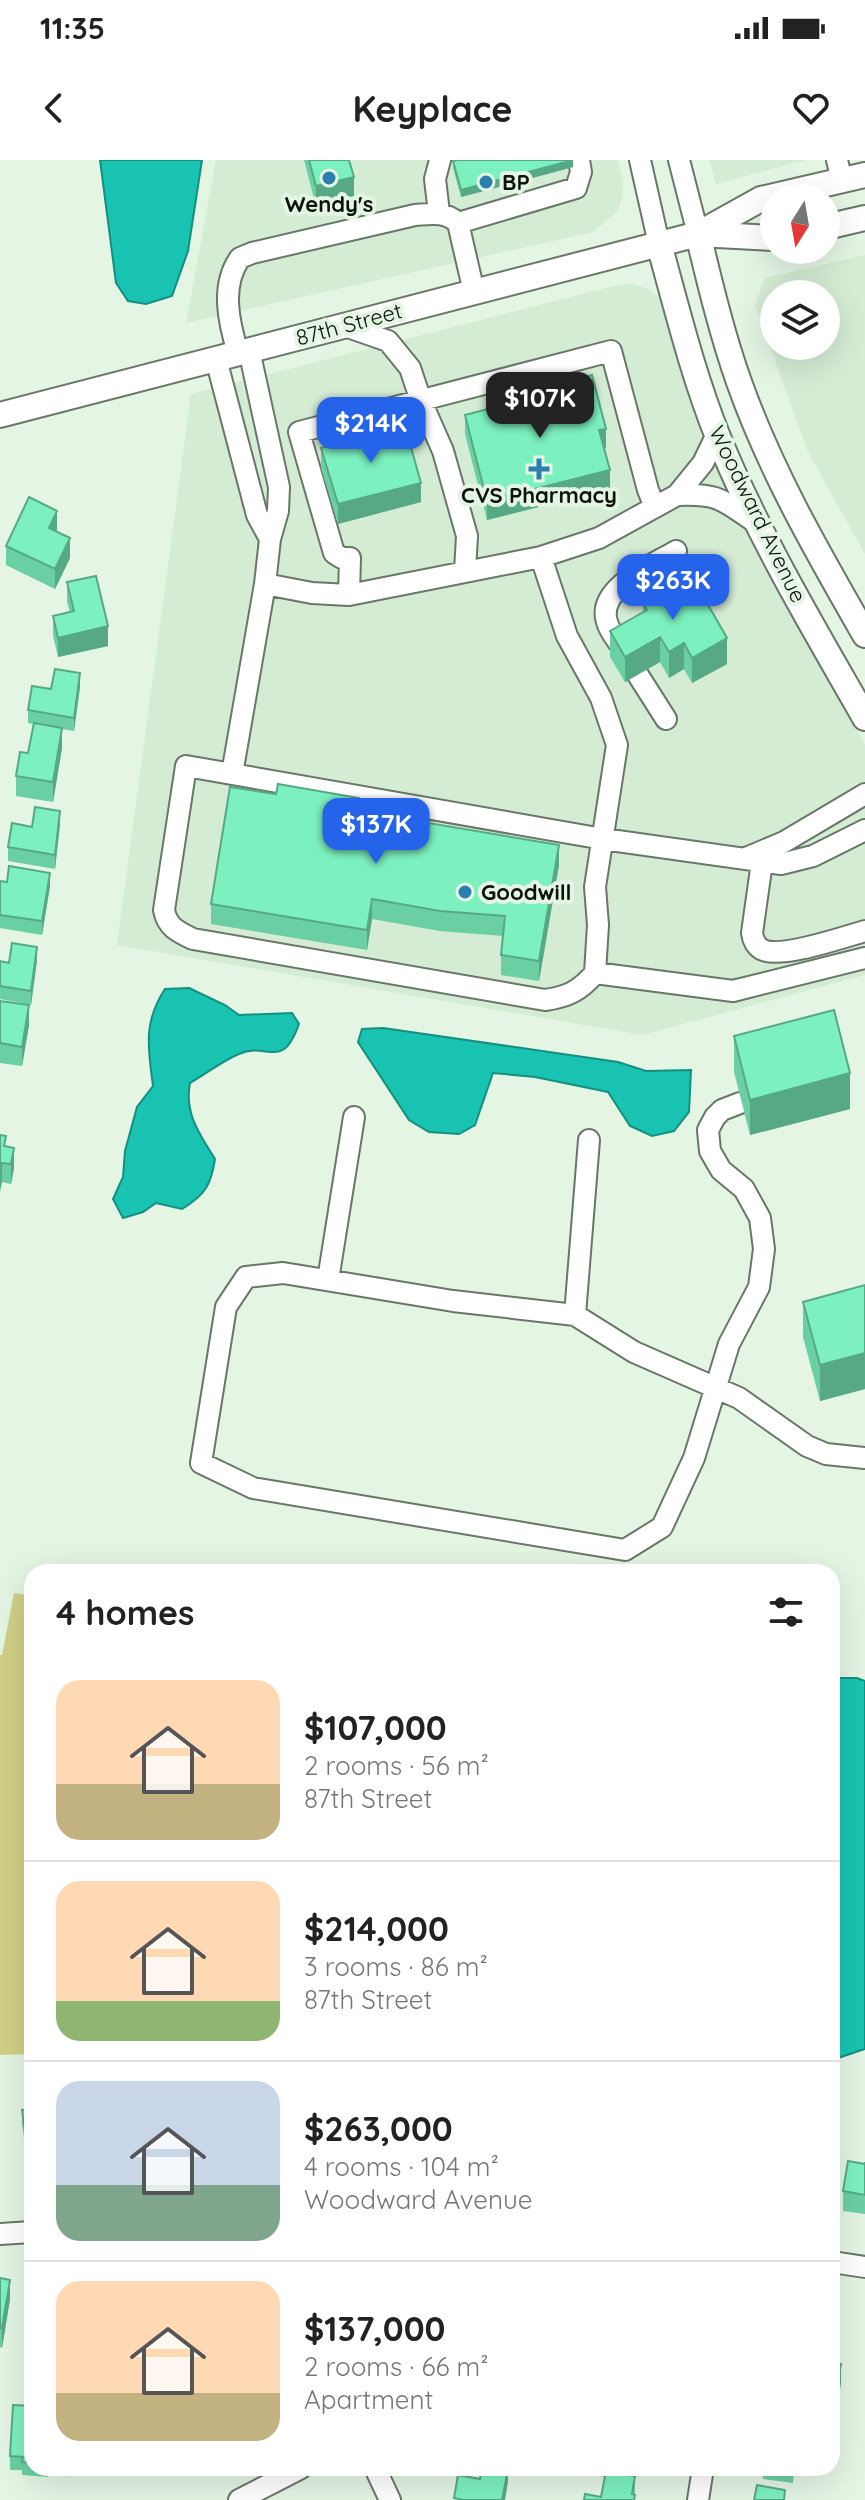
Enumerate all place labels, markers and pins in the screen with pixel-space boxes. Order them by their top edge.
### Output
place label: BP [502,168,530,196]
marker: Wendy's [320,169,338,187]
marker: BP [477,173,495,191]
place label: Wendy's [285,190,373,218]
pin: $107K [484,372,596,440]
pin: $214K [315,397,427,465]
marker: CVS Pharmacy [530,460,548,478]
place label: CVS Pharmacy [461,481,617,509]
pin: $263K [617,554,729,622]
pin: $137K [320,798,432,866]
place label: Goodwill [481,878,572,906]
marker: Goodwill [456,883,474,901]

